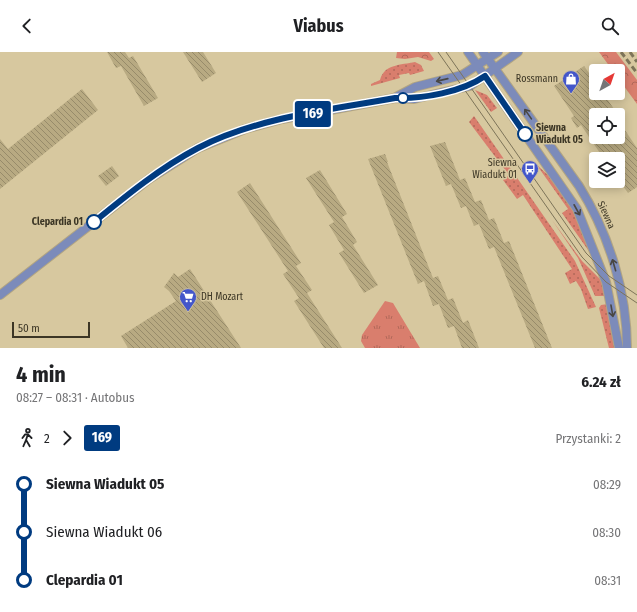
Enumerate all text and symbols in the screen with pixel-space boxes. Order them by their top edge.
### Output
icon: back [16,15,38,37]
text: Viabus [293,15,344,37]
icon: search [599,15,621,37]
north arrow [589,64,625,100]
map controls [589,64,625,188]
shop icon: Rossmann [561,69,581,94]
place label: Rossmann [516,73,558,85]
one-way arrow [436,76,449,84]
unlabelled marker [397,92,409,104]
line badge: 169 [290,101,336,127]
text: 169 [303,105,323,122]
button: locate [589,108,625,144]
one-way arrow [524,109,532,120]
place label: Siewna Wiadukt 05 [536,122,583,146]
marker: Siewna Wiadukt 05 [517,126,533,142]
button: layers [589,152,625,188]
place label: Siewna Wiadukt 01 [472,157,517,181]
bus stop icon: Siewna Wiadukt 01 [520,159,540,184]
street label: Siewna [595,199,617,231]
one-way arrow [573,204,581,216]
marker: Clepardia 01 [86,214,102,230]
place label: Clepardia 01 [32,216,83,228]
one-way arrow [610,259,617,272]
supermarket icon: DH Mozart [178,287,198,312]
place label: DH Mozart [201,291,244,303]
one-way arrow [609,305,617,318]
scale bar [12,320,90,339]
text: 50 m [18,322,40,335]
text: 4 min [16,361,66,388]
text: 6.24 zł [581,373,621,391]
text: 08:27 – 08:31 · Autobus [16,390,135,405]
icon: walk [16,427,38,449]
icon: forward [56,427,78,449]
text: 169 [92,429,112,446]
text: 2 [44,431,50,446]
text: Przystanki: 2 [555,431,621,446]
text: Siewna Wiadukt 05 [46,475,165,493]
text: 08:29 [593,477,621,492]
text: Siewna Wiadukt 06 [46,523,162,541]
text: 08:30 [592,525,621,540]
text: Clepardia 01 [46,571,123,589]
text: 08:31 [594,573,621,588]

